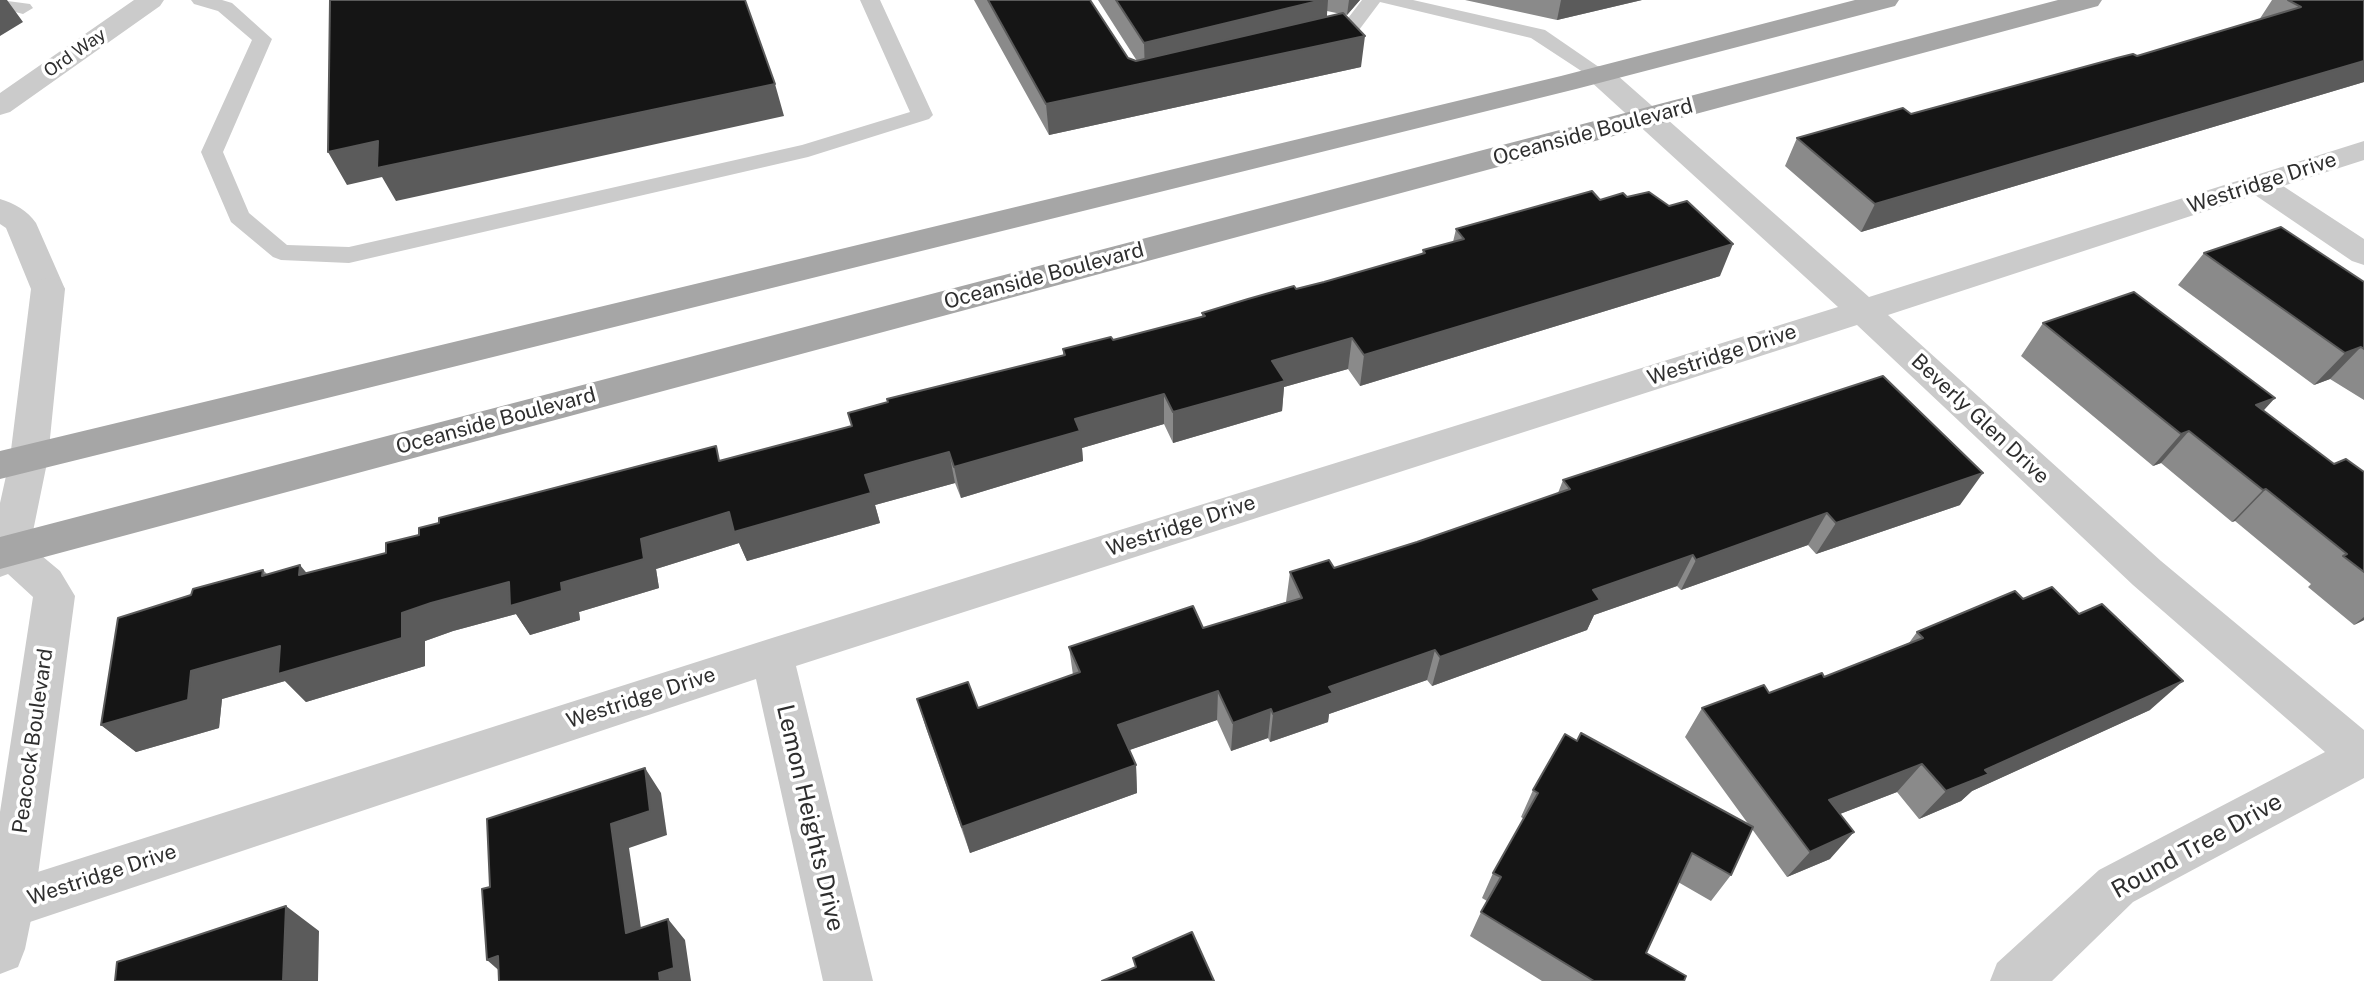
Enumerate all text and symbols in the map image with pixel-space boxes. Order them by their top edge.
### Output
street label: Ord Way [40,24,110,82]
street label: Oceanside Boulevard [1490,93,1696,171]
street label: Westridge Drive [2184,147,2340,219]
street label: Oceanside Boulevard [941,237,1147,315]
street label: Westridge Drive [1644,319,1800,391]
street label: Beverly Glen Drive [1906,349,2054,489]
street label: Oceanside Boulevard [393,382,599,460]
street label: Westridge Drive [1103,490,1259,562]
street label: Peacock Boulevard [8,647,58,835]
street label: Westridge Drive [563,662,719,734]
street label: Lemon Heights Drive [770,702,850,934]
street label: Round Tree Drive [2107,787,2287,905]
street label: Westridge Drive [24,839,180,911]

